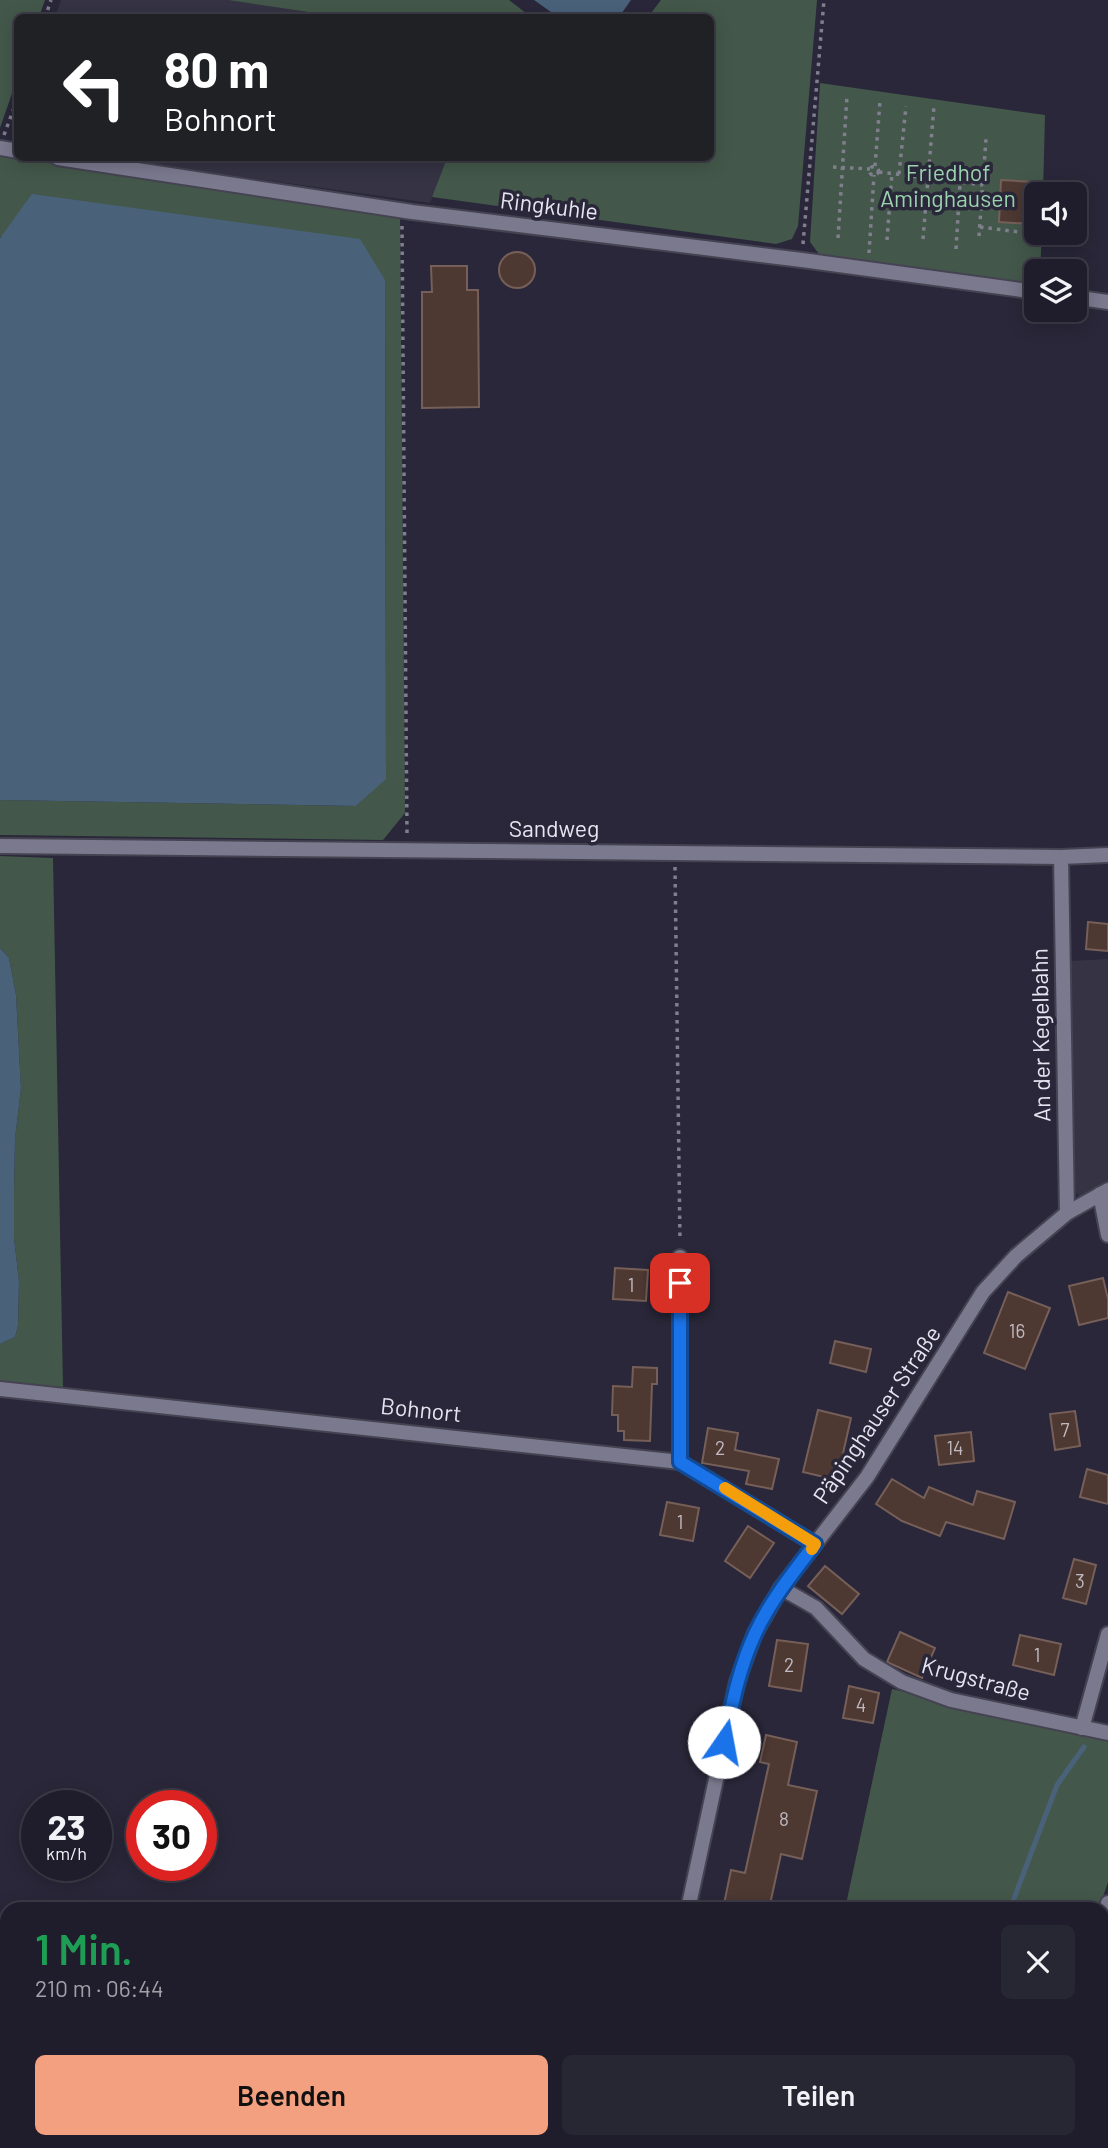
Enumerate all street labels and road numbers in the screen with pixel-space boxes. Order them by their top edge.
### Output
street label: Ringkuhle [499,185,600,225]
street label: Sandweg [509,814,599,842]
street label: An der Kegelbahn [1024,948,1056,1122]
street label: Päpinghauser Straße [806,1320,946,1509]
street label: Bohnort [379,1391,463,1427]
street label: Krugstraße [919,1650,1034,1706]

